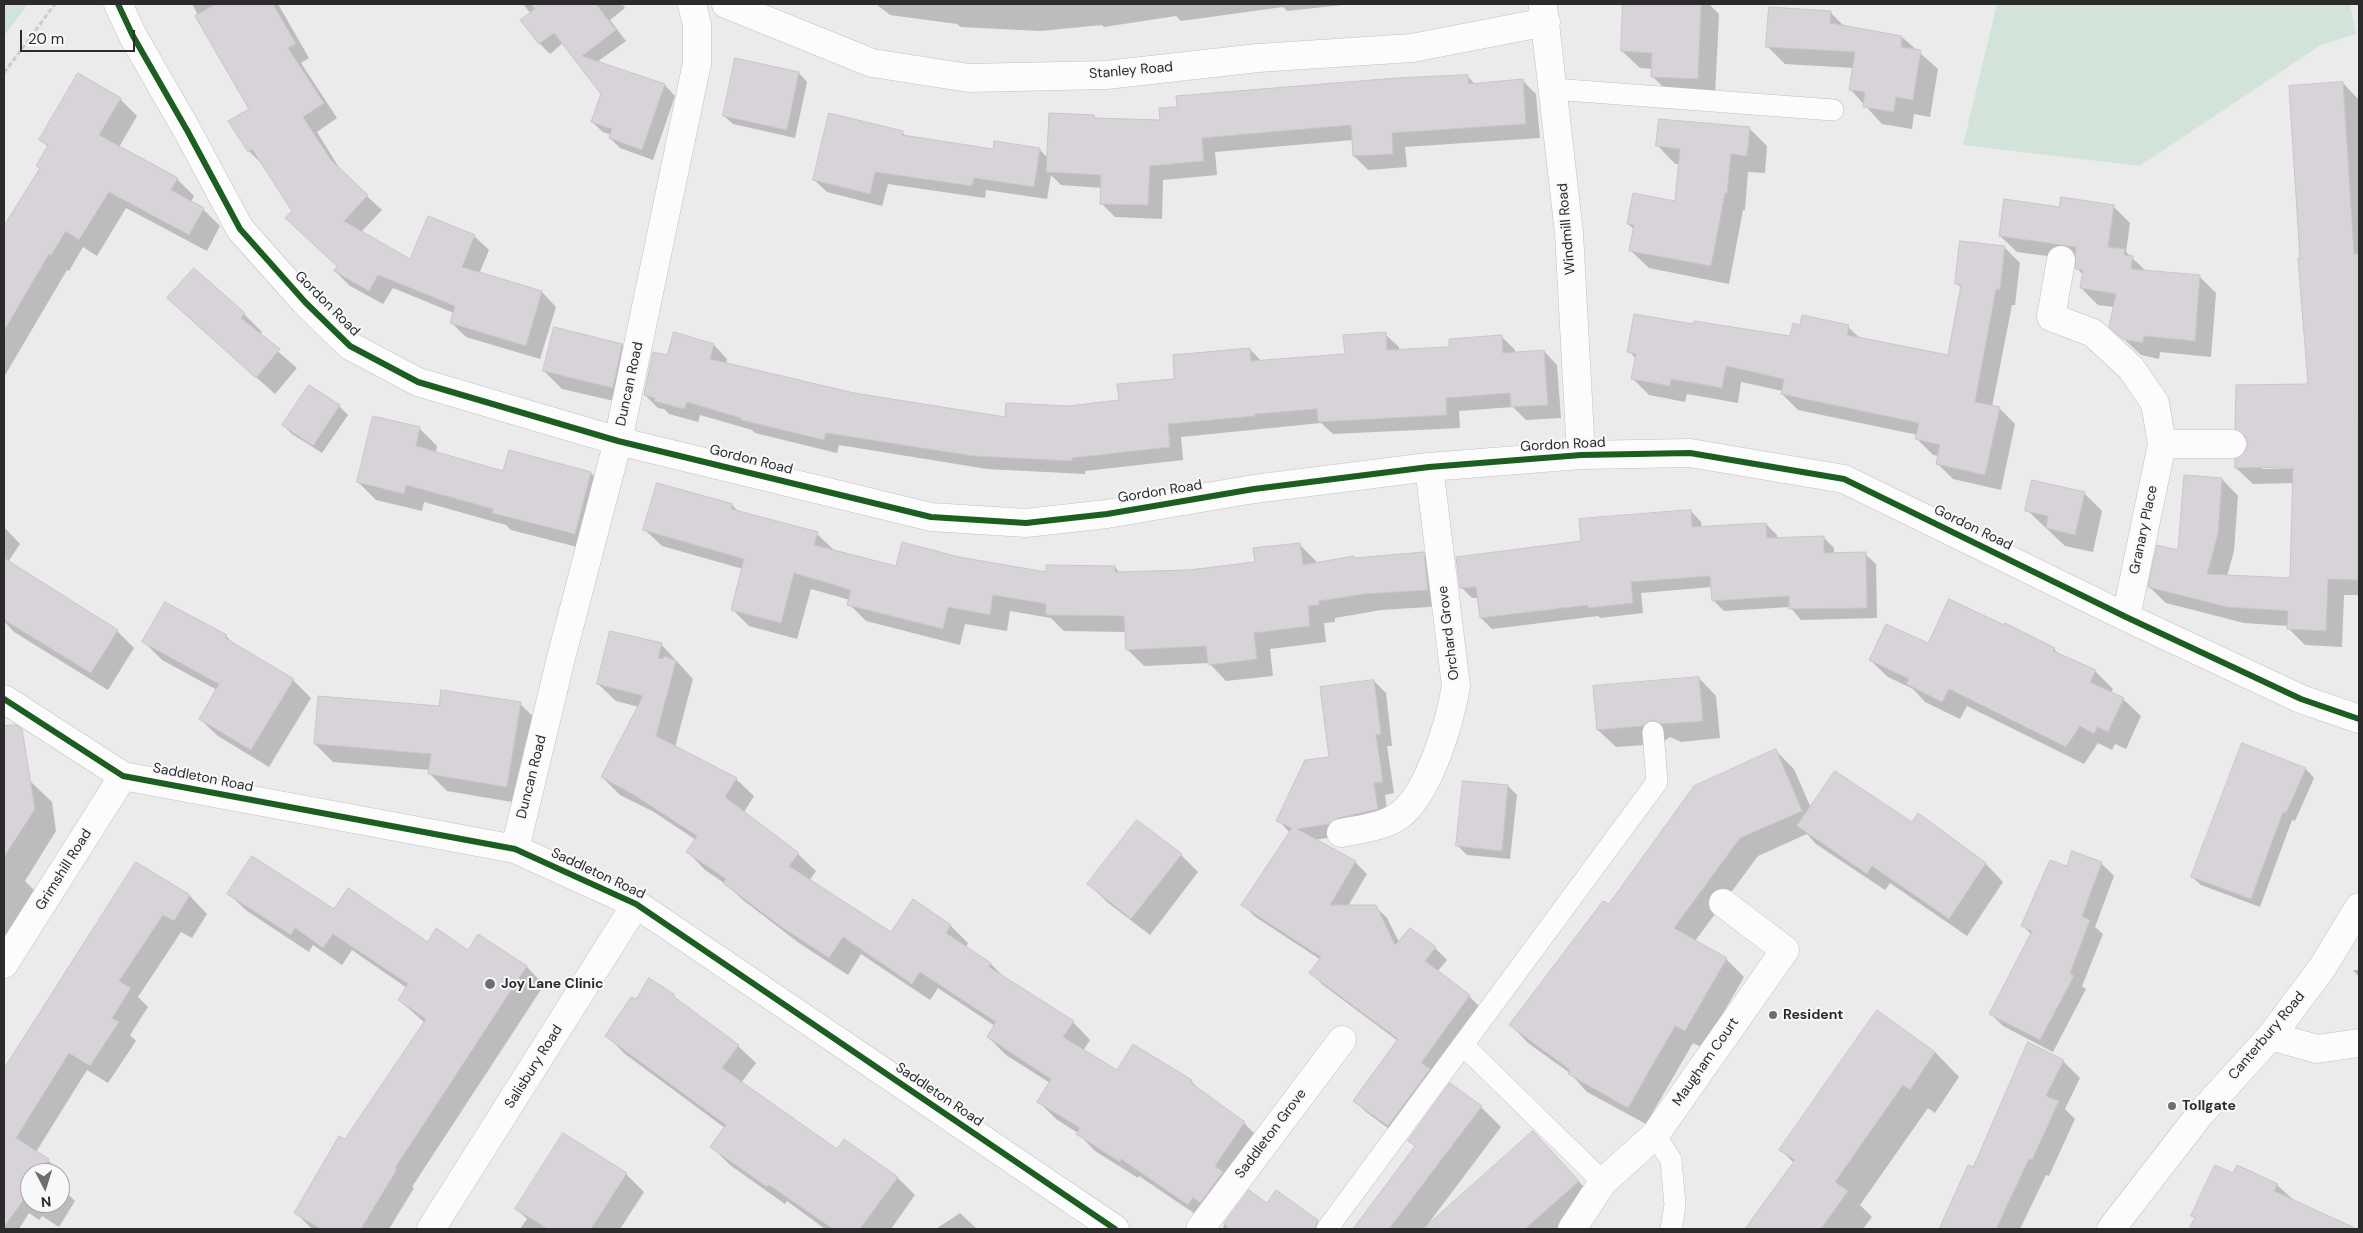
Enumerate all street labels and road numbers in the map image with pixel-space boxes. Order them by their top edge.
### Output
street label: Stanley Road [1088,59,1174,83]
street label: Windmill Road [1555,182,1579,276]
street label: Gordon Road [291,268,363,340]
street label: Duncan Road [613,340,647,428]
street label: Gordon Road [1520,434,1606,456]
street label: Gordon Road [708,442,794,478]
street label: Gordon Road [1117,477,1203,507]
street label: Granary Place [2126,484,2162,576]
street label: Gordon Road [1931,502,2015,554]
street label: Orchard Grove [1435,585,1463,681]
street label: Duncan Road [513,733,551,821]
street label: Saddleton Road [151,760,255,796]
street label: Grimshill Road [32,826,96,914]
street label: Saddleton Road [548,845,648,903]
street label: Canterbury Road [2225,988,2309,1084]
street label: Maugham Court [1669,1015,1743,1109]
street label: Salisbury Road [502,1022,566,1112]
street label: Saddleton Road [892,1059,986,1131]
street label: Saddleton Grove [1232,1086,1310,1182]

